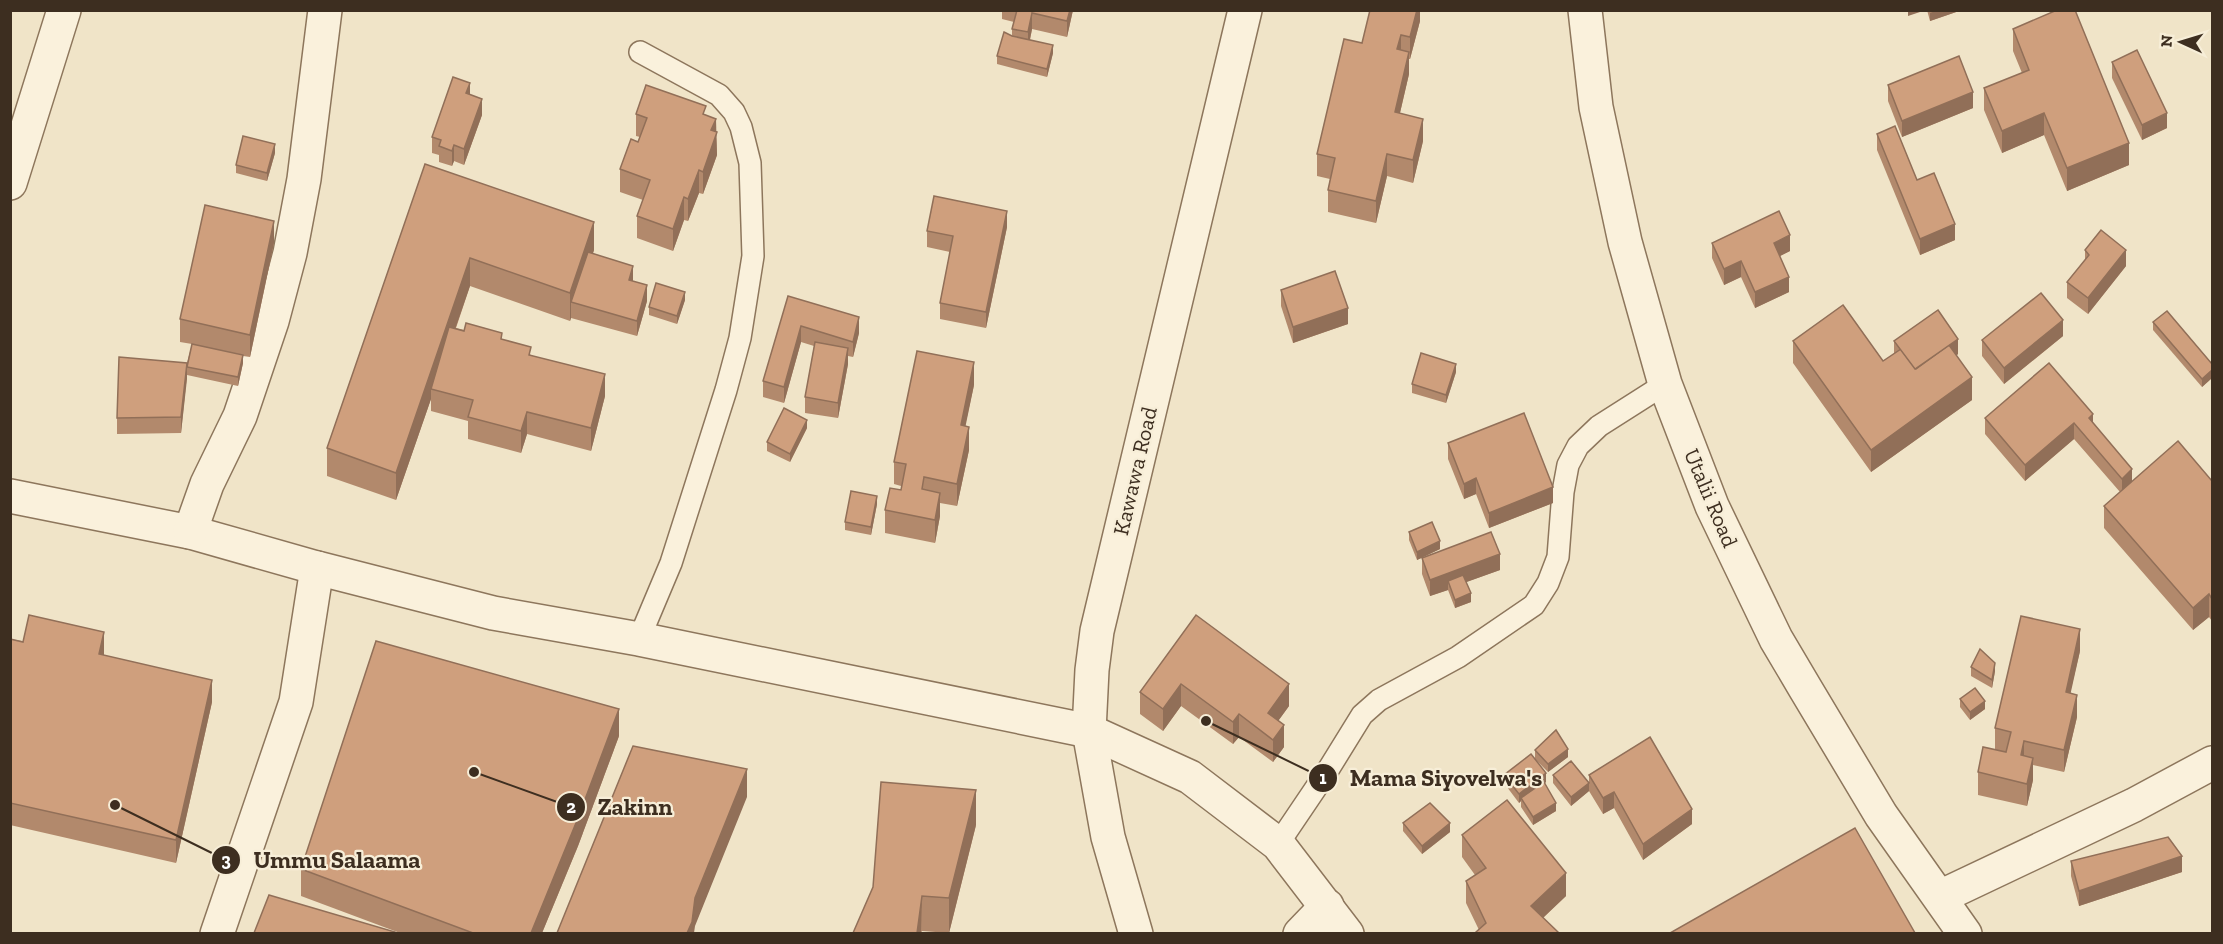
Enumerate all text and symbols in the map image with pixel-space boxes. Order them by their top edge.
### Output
north arrow [2151,12,2211,72]
text: N [2157,34,2176,48]
street label: Kawawa Road [1107,404,1163,538]
street label: Utalii Road [1678,444,1744,552]
callout: Mama Siyovelwa's [1308,757,1555,799]
text: Mama Siyovelwa's [1350,763,1542,792]
text: 1 [1319,767,1327,789]
callout: Zakinn [556,786,685,828]
text: Zakinn [597,792,673,821]
text: 2 [566,796,576,818]
callout: Ummu Salaama [211,839,432,881]
text: Ummu Salaama [254,845,420,874]
text: 3 [221,849,231,871]

